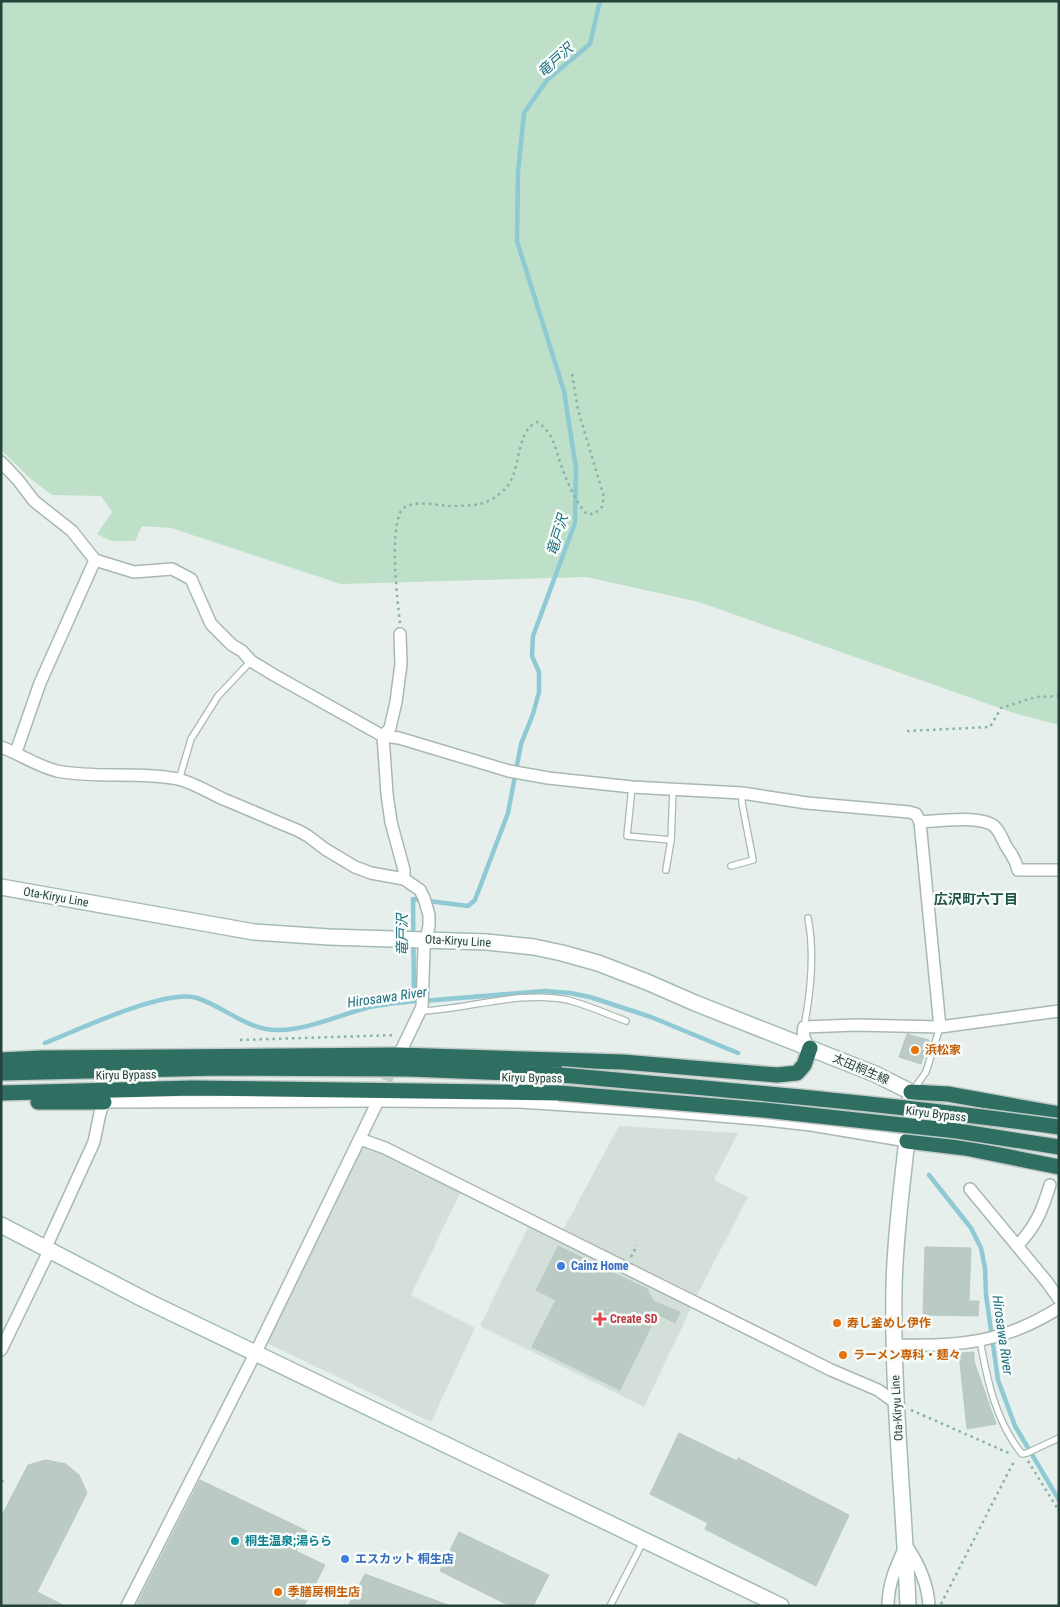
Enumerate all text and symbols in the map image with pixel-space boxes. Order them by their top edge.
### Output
water label: 竜戸沢 [534,39,577,80]
water label: 竜戸沢 [543,511,571,557]
street label: Ota-Kiryu Line [22,884,90,910]
district label: 広沢町六丁目 [934,891,1018,907]
water label: 竜戸沢 [394,912,410,956]
street label: Ota-Kiryu Line [425,932,492,950]
water label: Hirosawa River [346,983,429,1010]
place label: 浜松家 [925,1043,961,1057]
marker: 浜松家 [909,1044,921,1056]
street label: 太田桐生線 [831,1051,891,1087]
street label: Kiryu Bypass [95,1067,157,1083]
street label: Kiryu Bypass [501,1070,563,1086]
street label: Kiryu Bypass [905,1103,967,1125]
place label: Cainz Home [571,1259,629,1273]
marker: Cainz Home [555,1260,567,1272]
water label: Hirosawa River [990,1294,1017,1377]
place label: Create SD [610,1312,658,1326]
marker: Create SD [594,1313,606,1325]
place label: 寿し釜めし伊作 [847,1316,931,1330]
marker: 寿し釜めし伊作 [831,1317,843,1329]
place label: ラーメン専科・麺々 [853,1348,961,1362]
marker: ラーメン専科・麺々 [837,1349,849,1361]
street label: Ota-Kiryu Line [888,1374,906,1441]
place label: 桐生温泉;湯らら [245,1534,332,1548]
marker: 桐生温泉;湯らら [229,1535,241,1547]
place label: エスカット 桐生店 [355,1552,454,1566]
marker: エスカット 桐生店 [339,1553,351,1565]
place label: 季膳房桐生店 [288,1585,360,1599]
marker: 季膳房桐生店 [272,1586,284,1598]

